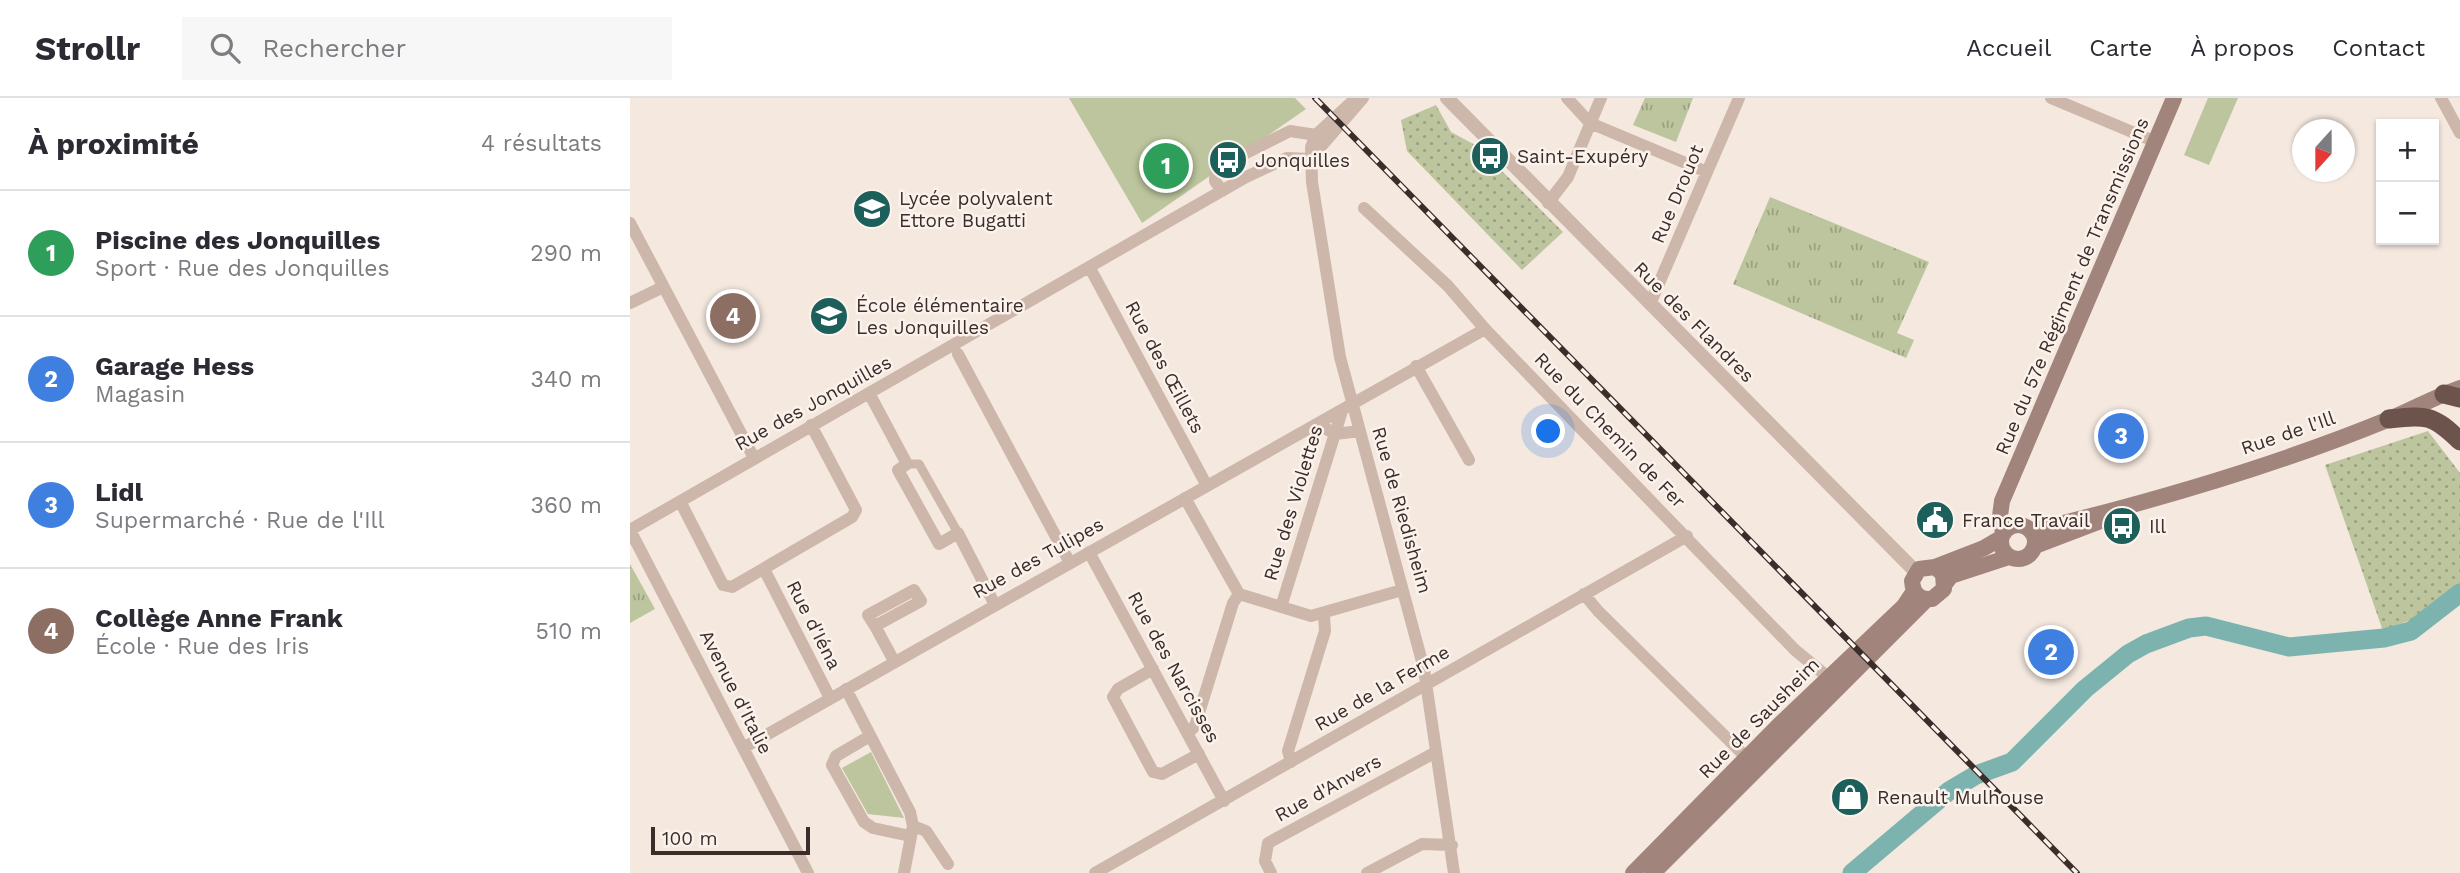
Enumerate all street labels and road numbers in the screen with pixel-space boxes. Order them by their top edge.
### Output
street label: Rue du 57e Régiment de Transmissions [1990,114,2154,458]
street label: Rue Drouot [1646,141,1708,247]
street label: Rue des Flandres [1629,257,1759,387]
street label: Rue des Œillets [1120,297,1210,437]
street label: Rue du Chemin de Fer [1530,347,1691,513]
street label: Rue des Jonquilles [731,350,895,456]
street label: Rue de l'Ill [2238,406,2338,460]
street label: Rue des Violettes [1258,423,1328,583]
street label: Rue de Riedisheim [1367,424,1437,596]
street label: Rue des Tulipes [969,513,1107,603]
street label: Rue d'Iéna [782,577,846,674]
street label: Rue des Narcisses [1123,587,1225,747]
street label: Avenue d'Italie [695,626,777,758]
street label: Rue de la Ferme [1310,640,1454,736]
street label: Rue de Sausheim [1694,653,1824,783]
street label: Rue d'Anvers [1271,749,1385,827]

